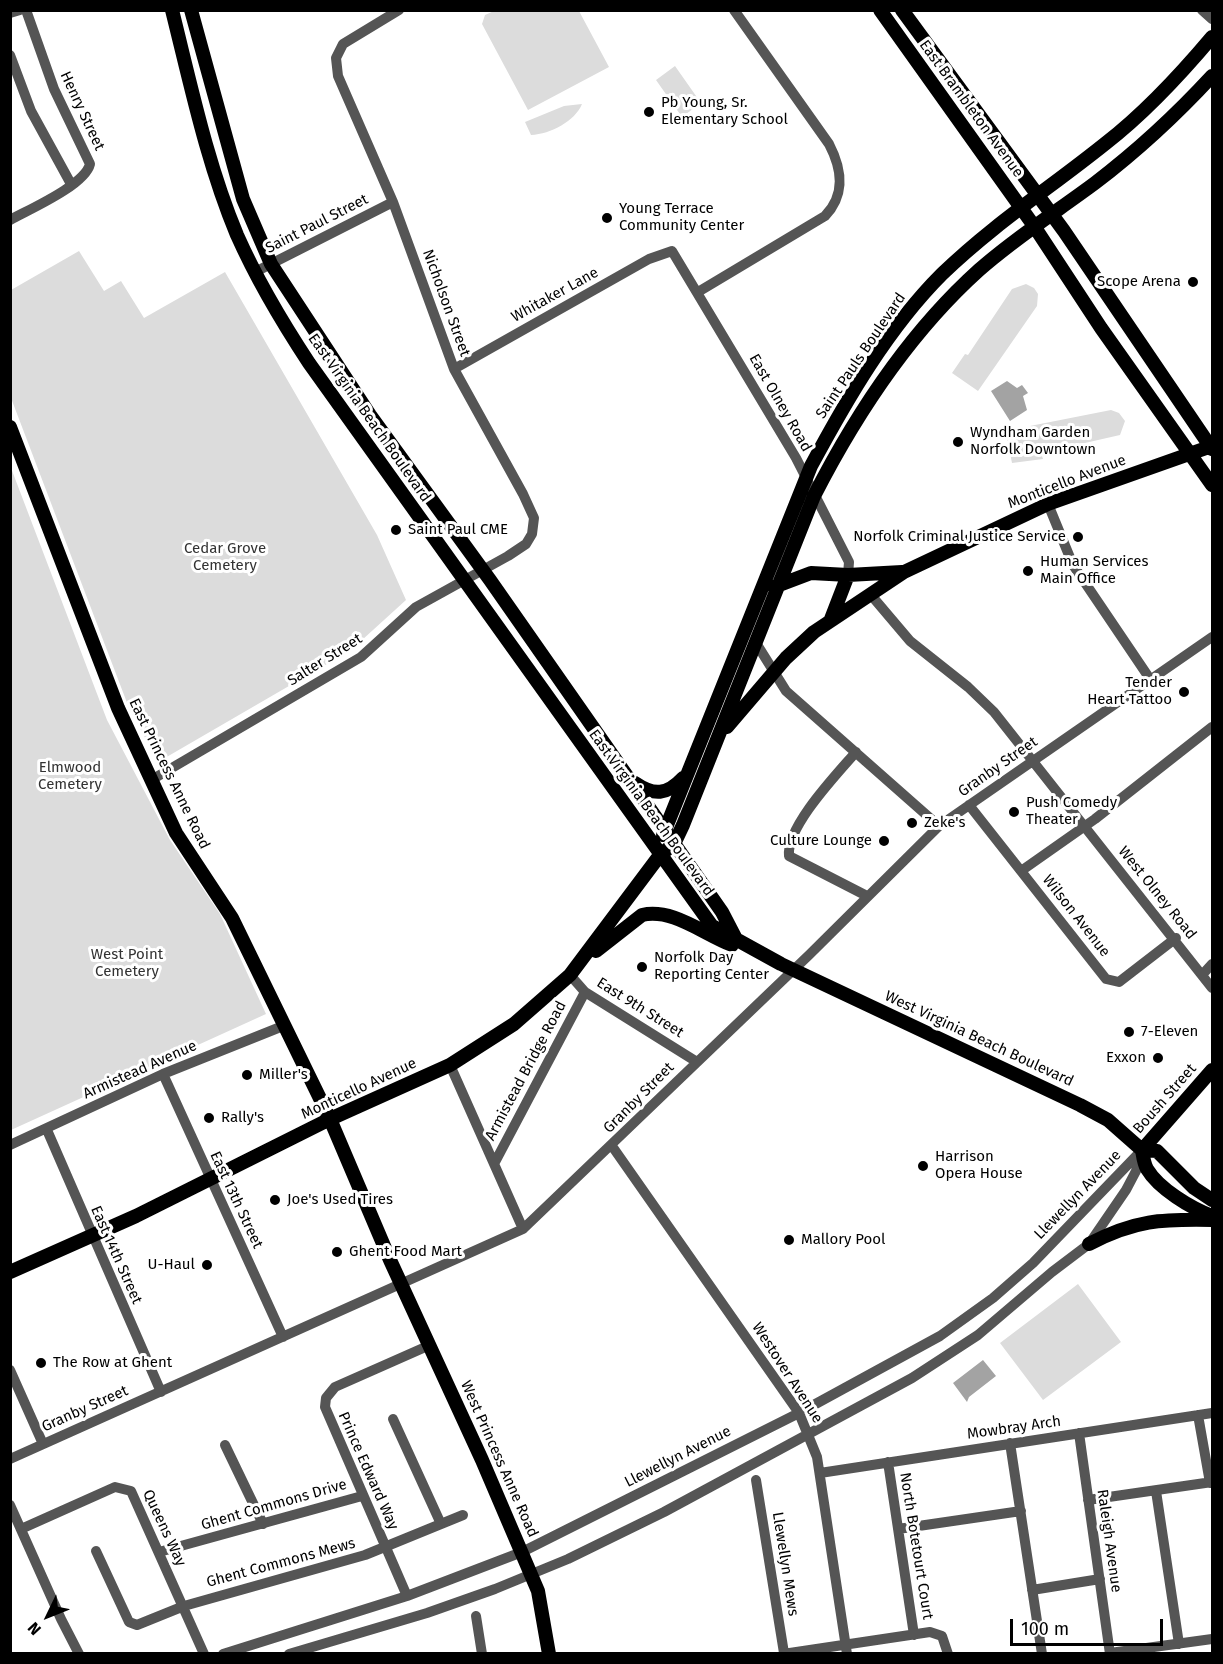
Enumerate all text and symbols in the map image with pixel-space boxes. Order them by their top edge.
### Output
street label: East Brambleton Avenue [915,37,1027,181]
street label: Henry Street [56,69,108,153]
place label: Pb Young, Sr. Elementary School [661,94,788,129]
marker: Pb Young, Sr. Elementary School [642,105,656,119]
street label: Saint Paul Street [263,190,371,258]
place label: Young Terrace Community Center [619,200,744,235]
marker: Young Terrace Community Center [600,211,614,225]
street label: Nicholson Street [418,247,474,359]
street label: Whitaker Lane [508,264,602,326]
place label: Scope Arena [1097,273,1181,291]
marker: Scope Arena [1186,275,1200,289]
street label: Saint Pauls Boulevard [812,290,910,422]
street label: East Virginia Beach Boulevard [304,330,434,506]
street label: East Olney Road [745,351,815,455]
place label: Wyndham Garden Norfolk Downtown [970,424,1096,459]
marker: Wyndham Garden Norfolk Downtown [951,435,965,449]
street label: Monticello Avenue [1005,451,1129,513]
place label: Saint Paul CME [408,521,508,539]
marker: Saint Paul CME [389,523,403,537]
place label: Norfolk Criminal Justice Service [853,528,1066,546]
marker: Norfolk Criminal Justice Service [1071,530,1085,544]
park label: Cedar Grove Cemetery [184,540,266,575]
place label: Human Services Main Office [1040,553,1149,588]
marker: Human Services Main Office [1021,564,1035,578]
street label: Salter Street [284,630,366,690]
place label: Tender Heart Tattoo [1087,674,1172,709]
marker: Tender Heart Tattoo [1177,685,1191,699]
street label: East Princess Anne Road [125,696,213,852]
street label: East Virginia Beach Boulevard [585,726,717,900]
street label: Granby Street [955,733,1041,801]
park label: Elmwood Cemetery [38,759,102,794]
place label: Push Comedy Theater [1026,794,1117,829]
marker: Push Comedy Theater [1007,805,1021,819]
place label: Zeke's [924,814,965,832]
marker: Zeke's [905,816,919,830]
place label: Culture Lounge [770,832,872,850]
marker: Culture Lounge [877,834,891,848]
street label: West Olney Road [1114,843,1200,943]
street label: Wilson Avenue [1038,871,1114,961]
park label: West Point Cemetery [91,946,163,981]
place label: Norfolk Day Reporting Center [654,949,769,984]
marker: Norfolk Day Reporting Center [635,960,649,974]
street label: East 9th Street [593,974,687,1042]
street label: West Virginia Beach Boulevard [882,987,1076,1091]
street label: Armistead Bridge Road [482,998,570,1144]
place label: 7-Eleven [1141,1023,1198,1041]
marker: 7-Eleven [1122,1025,1136,1039]
street label: Armistead Avenue [80,1037,200,1103]
place label: Exxon [1106,1049,1146,1067]
marker: Exxon [1151,1051,1165,1065]
street label: Monticello Avenue [298,1054,420,1124]
street label: Granby Street [600,1059,678,1137]
street label: Boush Street [1130,1060,1200,1138]
place label: Miller's [259,1066,308,1084]
marker: Miller's [240,1068,254,1082]
place label: Rally's [221,1109,264,1127]
marker: Rally's [202,1111,216,1125]
street label: Llewellyn Avenue [1031,1147,1125,1243]
place label: Harrison Opera House [935,1148,1023,1183]
street label: East 13th Street [206,1149,266,1251]
marker: Harrison Opera House [916,1159,930,1173]
place label: Joe's Used Tires [287,1191,393,1209]
marker: Joe's Used Tires [268,1193,282,1207]
street label: East 14th Street [86,1203,146,1307]
place label: Mallory Pool [801,1231,885,1249]
marker: Mallory Pool [782,1233,796,1247]
place label: Ghent Food Mart [349,1243,462,1261]
marker: Ghent Food Mart [330,1245,344,1259]
place label: U-Haul [148,1256,195,1274]
marker: U-Haul [200,1258,214,1272]
street label: Westover Avenue [748,1319,826,1427]
place label: The Row at Ghent [53,1354,172,1372]
marker: The Row at Ghent [34,1356,48,1370]
street label: West Princess Anne Road [456,1378,542,1540]
street label: Granby Street [39,1382,131,1436]
street label: Prince Edward Way [334,1409,402,1533]
street label: Mowbray Arch [966,1413,1062,1443]
street label: Llewellyn Avenue [622,1422,734,1492]
street label: North Botetourt Court [895,1471,937,1621]
street label: Ghent Commons Drive [199,1476,349,1534]
street label: Queens Way [138,1487,190,1569]
street label: Raleigh Avenue [1093,1488,1125,1594]
street label: Llewellyn Mews [768,1511,802,1617]
street label: Ghent Commons Mews [205,1534,357,1592]
north arrow [18,1586,78,1646]
scale bar [1013,1607,1166,1645]
text: N [24,1618,45,1639]
text: 100 m [1021,1618,1069,1640]

